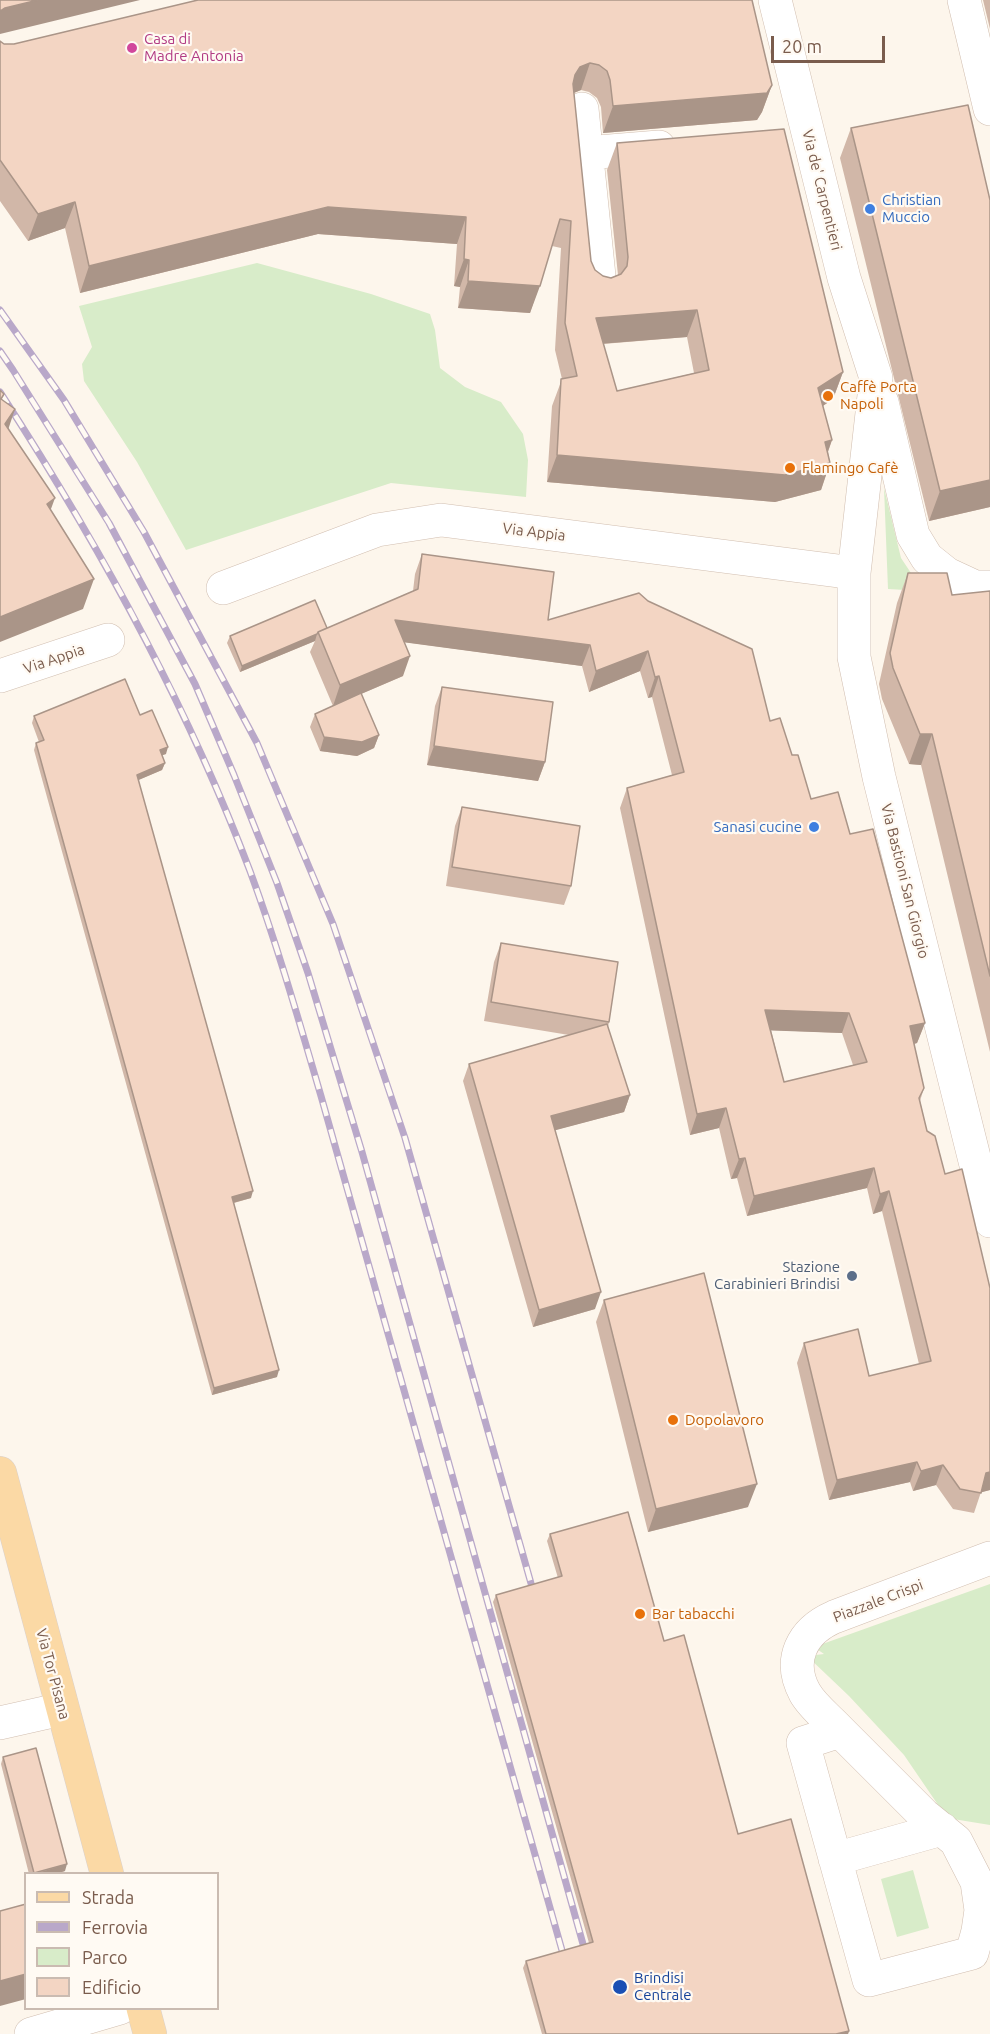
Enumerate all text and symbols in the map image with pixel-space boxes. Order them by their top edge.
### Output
scale bar [774,24,888,62]
place label: Casa di Madre Antonia [144,30,244,65]
text: 20 m [782,36,822,56]
marker: Casa di Madre Antonia [125,41,139,55]
street label: Via de' Carpentieri [798,128,846,252]
place label: Christian Muccio [882,191,941,226]
marker: Christian Muccio [863,202,877,216]
place label: Caffè Porta Napoli [840,378,917,413]
marker: Caffè Porta Napoli [821,389,835,403]
place label: Flamingo Cafè [802,459,898,477]
marker: Flamingo Cafè [783,461,797,475]
street label: Via Appia [501,519,567,545]
street label: Via Appia [21,640,87,678]
street label: Via Bastioni San Giorgio [877,802,933,960]
place label: Sanasi cucine [714,818,802,836]
marker: Sanasi cucine [807,820,821,834]
place label: Stazione Carabinieri Brindisi [714,1258,840,1293]
marker: Stazione Carabinieri Brindisi [845,1269,859,1283]
place label: Dopolavoro [685,1411,764,1429]
marker: Dopolavoro [666,1413,680,1427]
street label: Piazzale Crispi [830,1576,926,1626]
place label: Bar tabacchi [652,1605,735,1623]
marker: Bar tabacchi [633,1607,647,1621]
street label: Via Tor Pisana [32,1627,74,1721]
legend [24,1872,219,2010]
text: Strada [82,1887,134,1907]
text: Ferrovia [82,1917,148,1937]
text: Parco [82,1947,128,1967]
place label: Brindisi Centrale [634,1969,692,2004]
text: Edificio [82,1977,141,1997]
marker: Brindisi Centrale [611,1978,629,1996]

